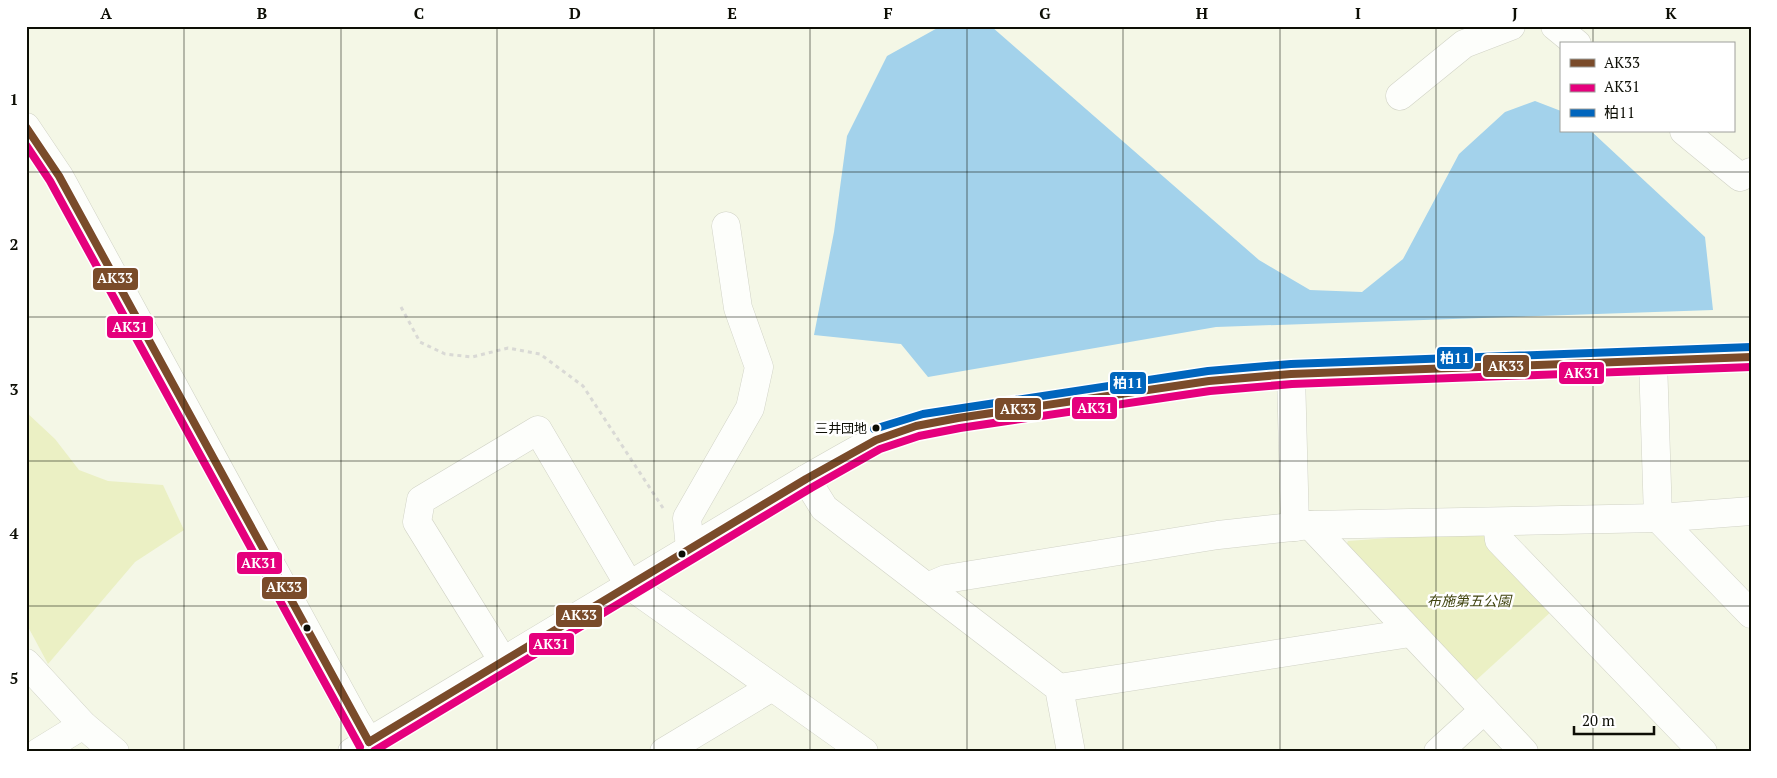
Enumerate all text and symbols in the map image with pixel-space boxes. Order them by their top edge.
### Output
text: A [100,2,112,24]
text: B [257,2,267,24]
text: C [414,2,424,24]
text: D [569,2,581,24]
text: E [727,2,737,24]
text: F [883,2,893,24]
text: G [1039,2,1051,24]
text: H [1196,2,1208,24]
text: I [1355,2,1361,24]
text: J [1512,2,1518,24]
text: K [1665,2,1677,24]
legend [1560,42,1734,132]
text: AK33 [1604,52,1640,72]
text: AK31 [1604,76,1640,96]
text: 1 [9,88,19,110]
text: 柏11 [1604,102,1635,122]
text: 2 [9,233,19,255]
line badge: AK33 [92,267,139,291]
text: AK33 [97,268,133,287]
line badge: AK31 [106,315,154,339]
text: AK31 [112,317,148,336]
line badge: 柏11 [1436,346,1474,370]
text: 柏11 [1440,348,1470,367]
line badge: AK33 [1482,354,1530,378]
text: AK33 [1488,356,1524,375]
line badge: AK31 [1558,361,1605,385]
text: AK31 [1564,363,1600,382]
line badge: 柏11 [1109,371,1147,395]
text: 柏11 [1113,373,1143,392]
text: 3 [9,378,19,400]
line badge: AK31 [1071,396,1118,420]
line badge: AK33 [994,397,1042,421]
text: AK31 [1077,398,1113,417]
text: AK33 [1000,399,1036,418]
place label: 三井団地 [815,419,867,437]
marker: 三井団地 [871,423,881,433]
text: 4 [9,522,19,544]
unlabelled marker [677,549,687,559]
line badge: AK31 [236,551,283,575]
text: AK31 [241,553,277,572]
line badge: AK33 [261,576,308,600]
text: AK33 [266,577,302,596]
park label: 布施第五公園 [1427,591,1513,610]
line badge: AK33 [555,604,603,628]
text: AK33 [561,605,597,624]
unlabelled marker [302,623,312,633]
line badge: AK31 [528,632,575,656]
text: AK31 [533,634,569,653]
text: 5 [9,667,19,689]
scale bar [1574,703,1654,735]
text: 20 m [1582,710,1615,730]

